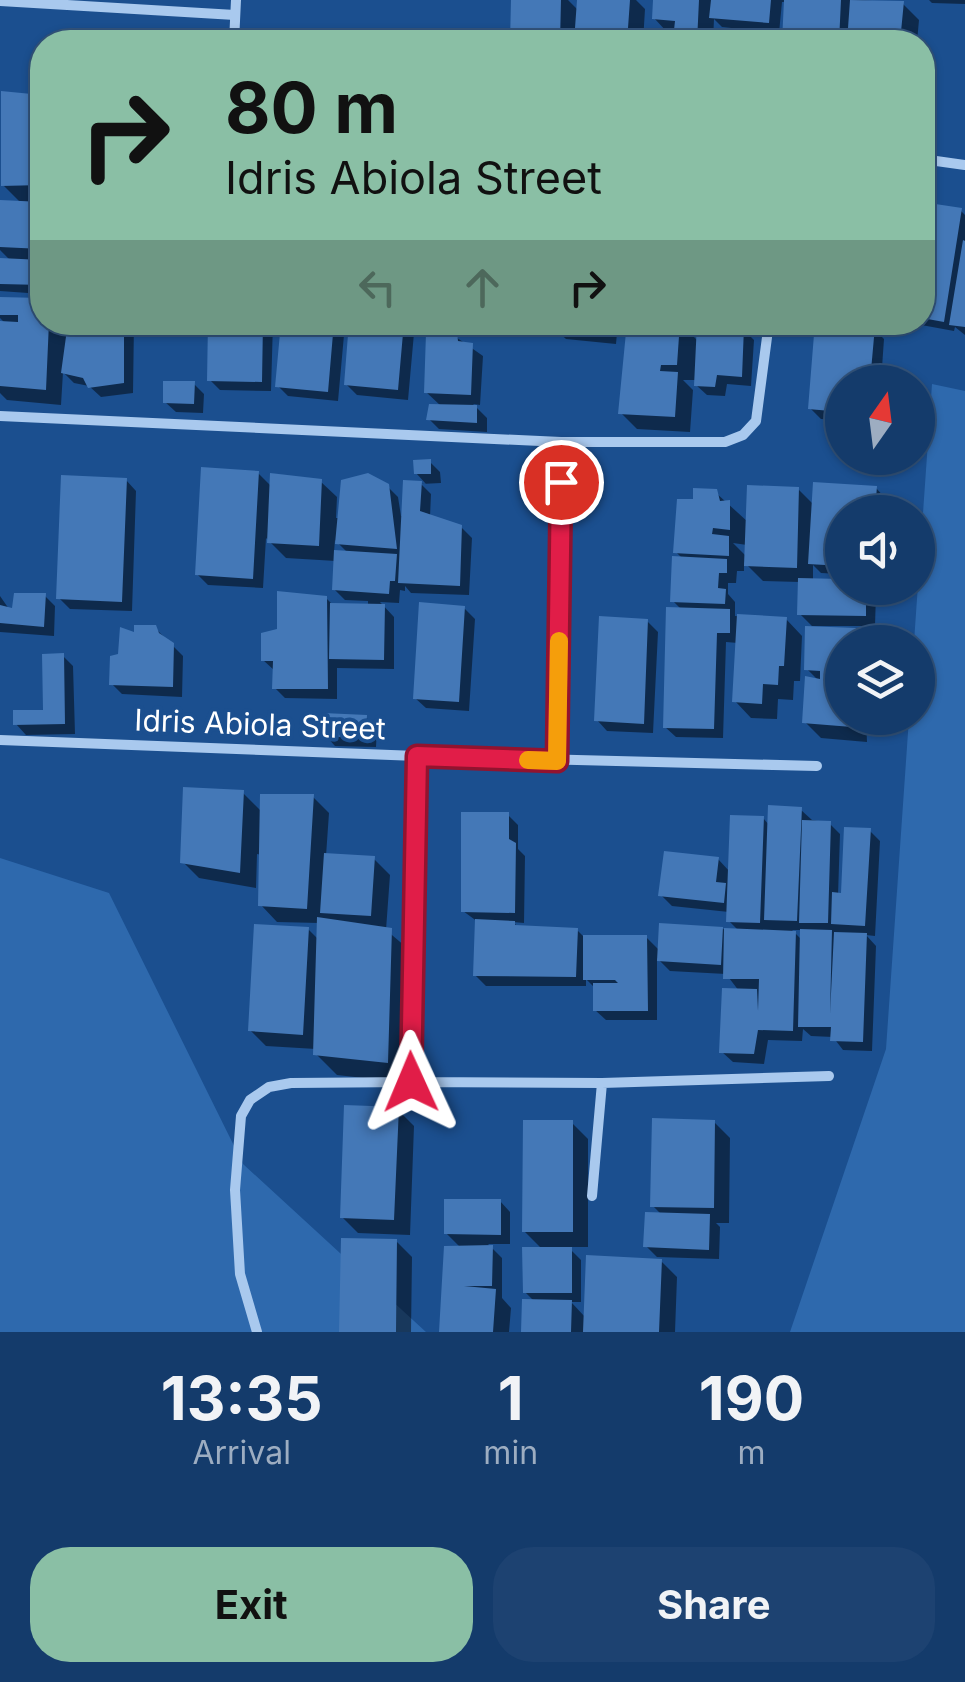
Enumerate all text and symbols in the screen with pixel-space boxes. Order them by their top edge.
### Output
text: 80 m [225,65,398,150]
icon: right [60,70,190,200]
text: Idris Abiola Street [225,150,602,205]
icon: left [350,260,405,315]
icon: ahead [455,260,510,315]
icon: right [560,260,615,315]
north arrow [825,365,935,475]
map controls [825,365,935,735]
pin [519,440,604,525]
icon: arrive [534,455,589,510]
button: sound [825,495,935,605]
button: layers [825,625,935,735]
street label: Idris Abiola Street [134,702,386,746]
position arrow [359,1030,463,1134]
text: 13:35 [161,1362,323,1434]
text: 1 [498,1362,524,1434]
text: 190 [699,1362,804,1434]
text: Arrival [192,1433,291,1472]
text: min [483,1433,538,1472]
text: m [737,1433,766,1472]
button: Exit [30,1547,473,1662]
button: Share [493,1547,935,1662]

